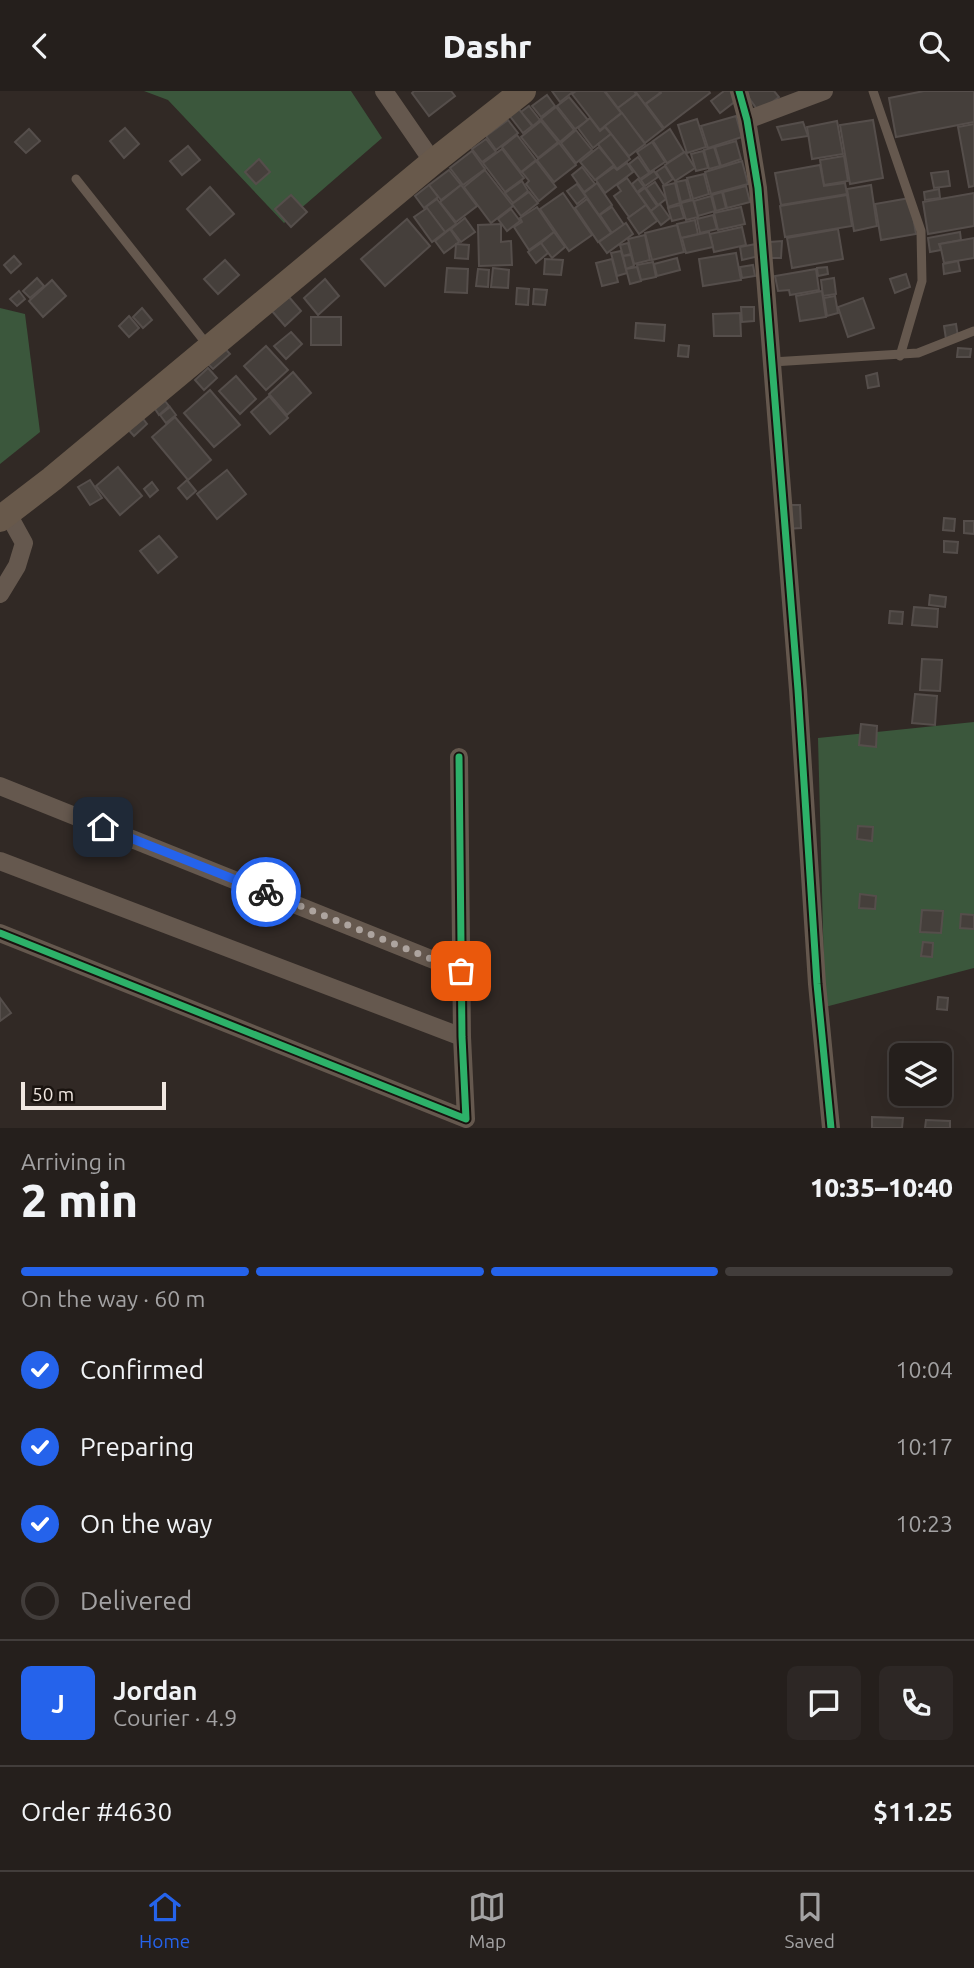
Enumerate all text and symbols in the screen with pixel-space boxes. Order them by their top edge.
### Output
icon: back [21,27,59,65]
icon: search [915,27,953,65]
text: Dashr [442,28,532,64]
pin [73,797,133,857]
icon: home [84,808,122,846]
courier [231,857,301,927]
icon: bike [247,873,285,911]
pin [431,941,491,1001]
icon: bag [442,952,480,990]
map controls [889,1043,952,1106]
button: layers [889,1043,952,1106]
scale bar [21,1079,166,1111]
text: 50 m [32,1083,74,1105]
text: Arriving in [21,1149,126,1174]
text: 10:35–10:40 [810,1173,953,1202]
text: 2 min [21,1174,138,1226]
text: On the way · 60 m [21,1286,205,1311]
icon: check [21,1351,59,1389]
text: Confirmed [80,1355,204,1384]
text: 10:04 [895,1357,953,1382]
icon: check [21,1428,59,1466]
text: Preparing [80,1432,194,1461]
text: 10:17 [895,1434,953,1459]
icon: check [21,1505,59,1543]
text: On the way [80,1509,212,1538]
text: 10:23 [895,1511,953,1536]
text: Delivered [80,1586,192,1615]
button: chat [787,1666,861,1740]
button: phone [879,1666,953,1740]
text: Jordan [113,1676,198,1705]
text: J [51,1689,65,1718]
text: Courier · 4.9 [113,1705,237,1730]
text: Order #4630 [21,1797,172,1826]
text: $11.25 [873,1797,953,1826]
tab: Home [139,1888,190,1952]
tab: Map [468,1888,506,1952]
tab: Saved [784,1888,835,1952]

